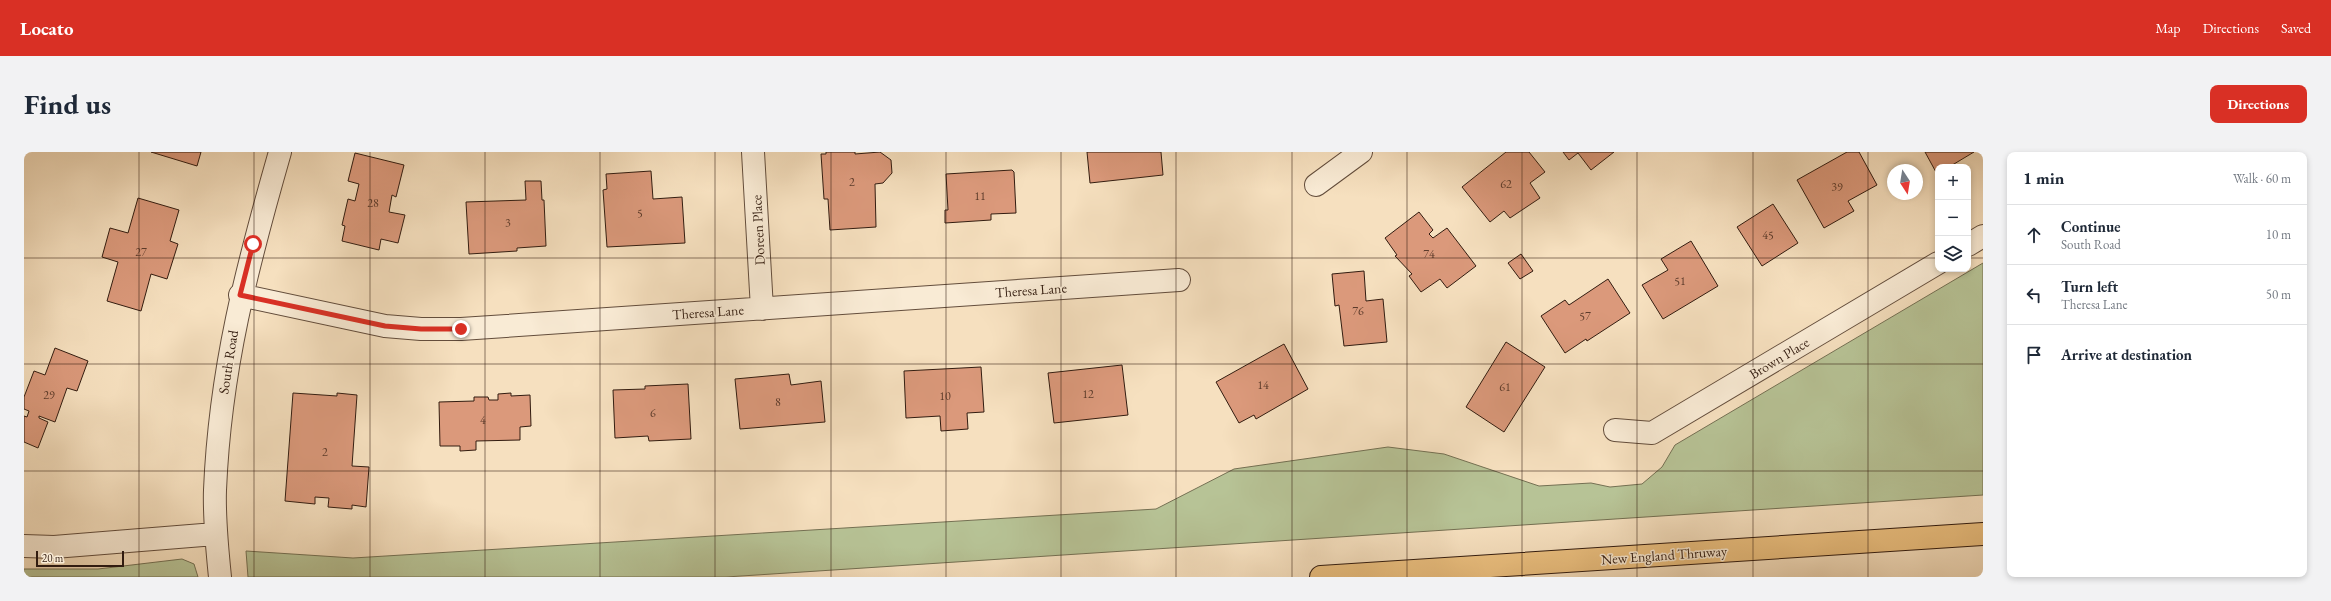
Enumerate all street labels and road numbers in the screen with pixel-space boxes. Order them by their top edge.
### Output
street label: Doreen Place [747,194,769,266]
street label: Theresa Lane [995,278,1068,301]
street label: Theresa Lane [672,300,745,323]
street label: South Road [214,328,242,395]
street label: Brown Place [1746,333,1813,383]
street label: New England Thruway [1600,542,1728,568]

